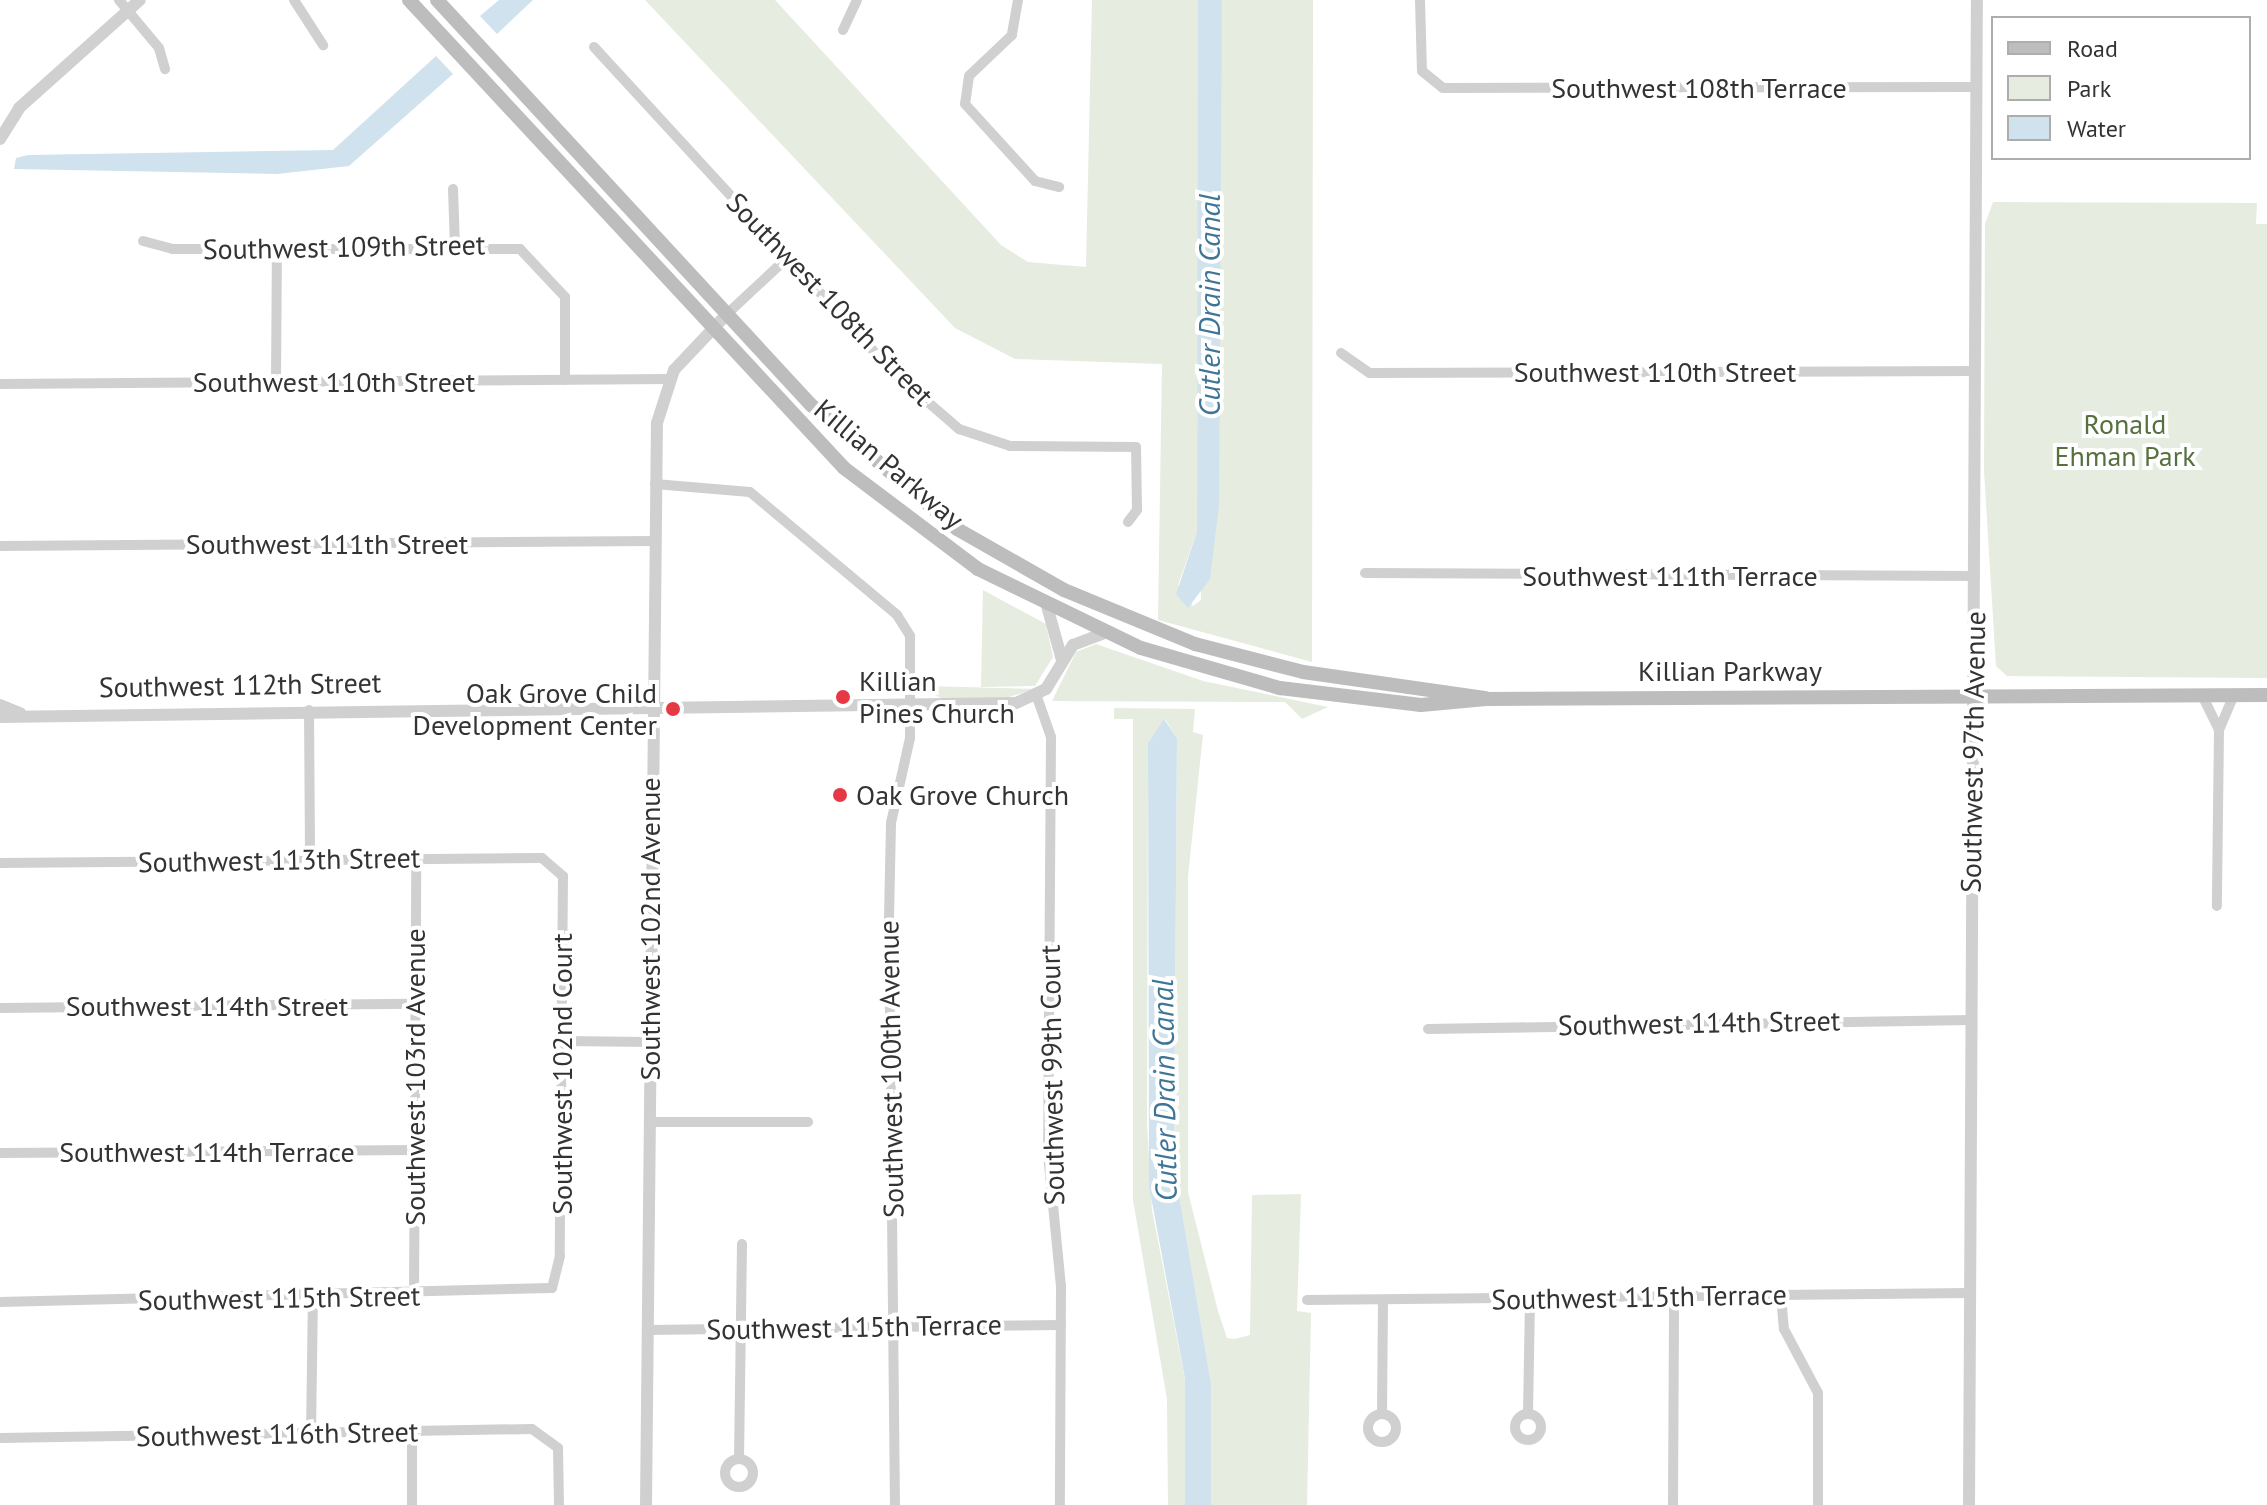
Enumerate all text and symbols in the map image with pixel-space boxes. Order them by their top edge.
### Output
legend [1991,16,2251,160]
text: Road [2067,33,2118,64]
street label: Southwest 108th Terrace [1551,71,1847,105]
text: Park [2067,73,2111,104]
text: Water [2067,113,2126,144]
street label: Southwest 108th Street [720,186,940,412]
water label: Cutler Drain Canal [1191,194,1227,416]
street label: Southwest 109th Street [202,228,486,266]
street label: Southwest 110th Street [1514,355,1796,389]
street label: Southwest 110th Street [193,365,475,399]
street label: Killian Parkway [808,392,970,536]
park label: Ronald Ehman Park [2054,407,2196,473]
street label: Southwest 111th Street [186,527,468,561]
street label: Southwest 111th Terrace [1522,559,1818,593]
street label: Southwest 97th Avenue [1954,610,1992,894]
street label: Killian Parkway [1638,654,1822,688]
place label: Killian Pines Church [859,664,1015,730]
street label: Southwest 112th Street [98,666,382,704]
place label: Oak Grove Child Development Center [413,676,657,742]
marker: Killian Pines Church [834,688,852,706]
marker: Oak Grove Child Development Center [664,700,682,718]
street label: Southwest 102nd Avenue [633,777,667,1081]
place label: Oak Grove Church [856,778,1070,812]
marker: Oak Grove Church [831,786,849,804]
street label: Southwest 113th Street [137,841,421,879]
street label: Southwest 100th Avenue [872,919,910,1219]
street label: Southwest 103rd Avenue [398,928,432,1226]
street label: Southwest 102nd Court [545,933,579,1215]
street label: Southwest 99th Court [1033,944,1071,1206]
water label: Cutler Drain Canal [1144,978,1184,1202]
street label: Southwest 114th Street [66,989,348,1023]
street label: Southwest 114th Street [1557,1004,1841,1042]
street label: Southwest 114th Terrace [59,1135,355,1169]
street label: Southwest 115th Terrace [1491,1278,1787,1316]
street label: Southwest 115th Street [137,1279,421,1317]
street label: Southwest 115th Terrace [706,1308,1002,1346]
street label: Southwest 116th Street [135,1415,419,1453]

